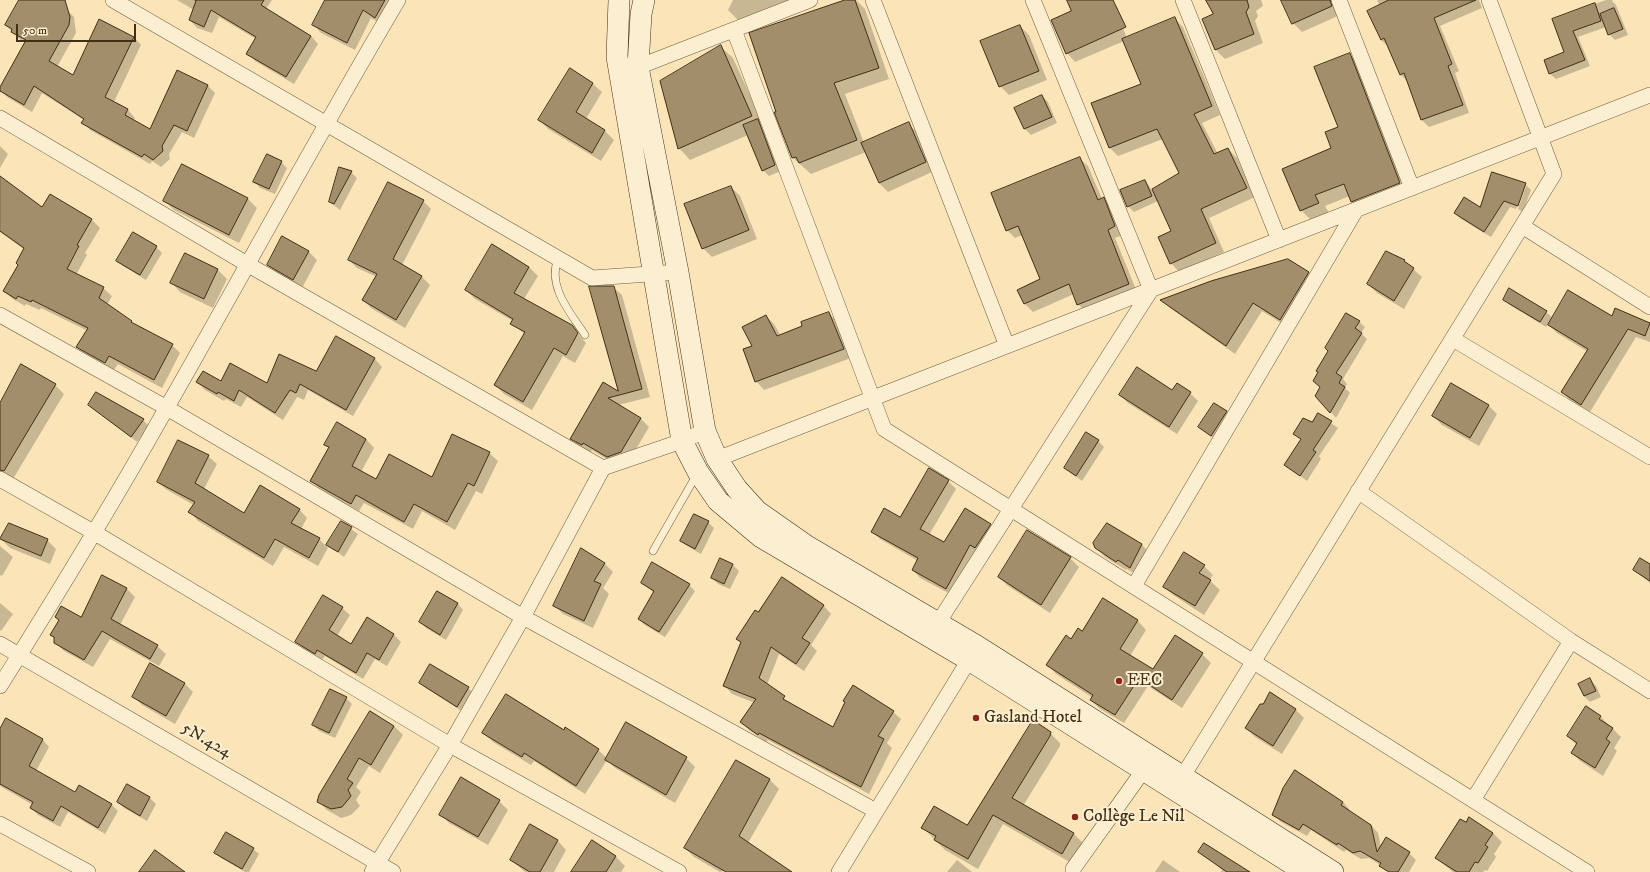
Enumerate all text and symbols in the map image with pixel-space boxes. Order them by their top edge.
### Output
scale bar [18,16,138,42]
text: 50 m [23,23,47,38]
place label: EEC [1127,671,1162,691]
marker: EEC [1114,676,1124,686]
place label: Gasland Hotel [984,708,1082,728]
marker: Gasland Hotel [971,713,981,723]
street label: 5N.424 [177,719,235,763]
place label: Collège Le Nil [1083,807,1185,827]
marker: Collège Le Nil [1070,812,1080,822]

